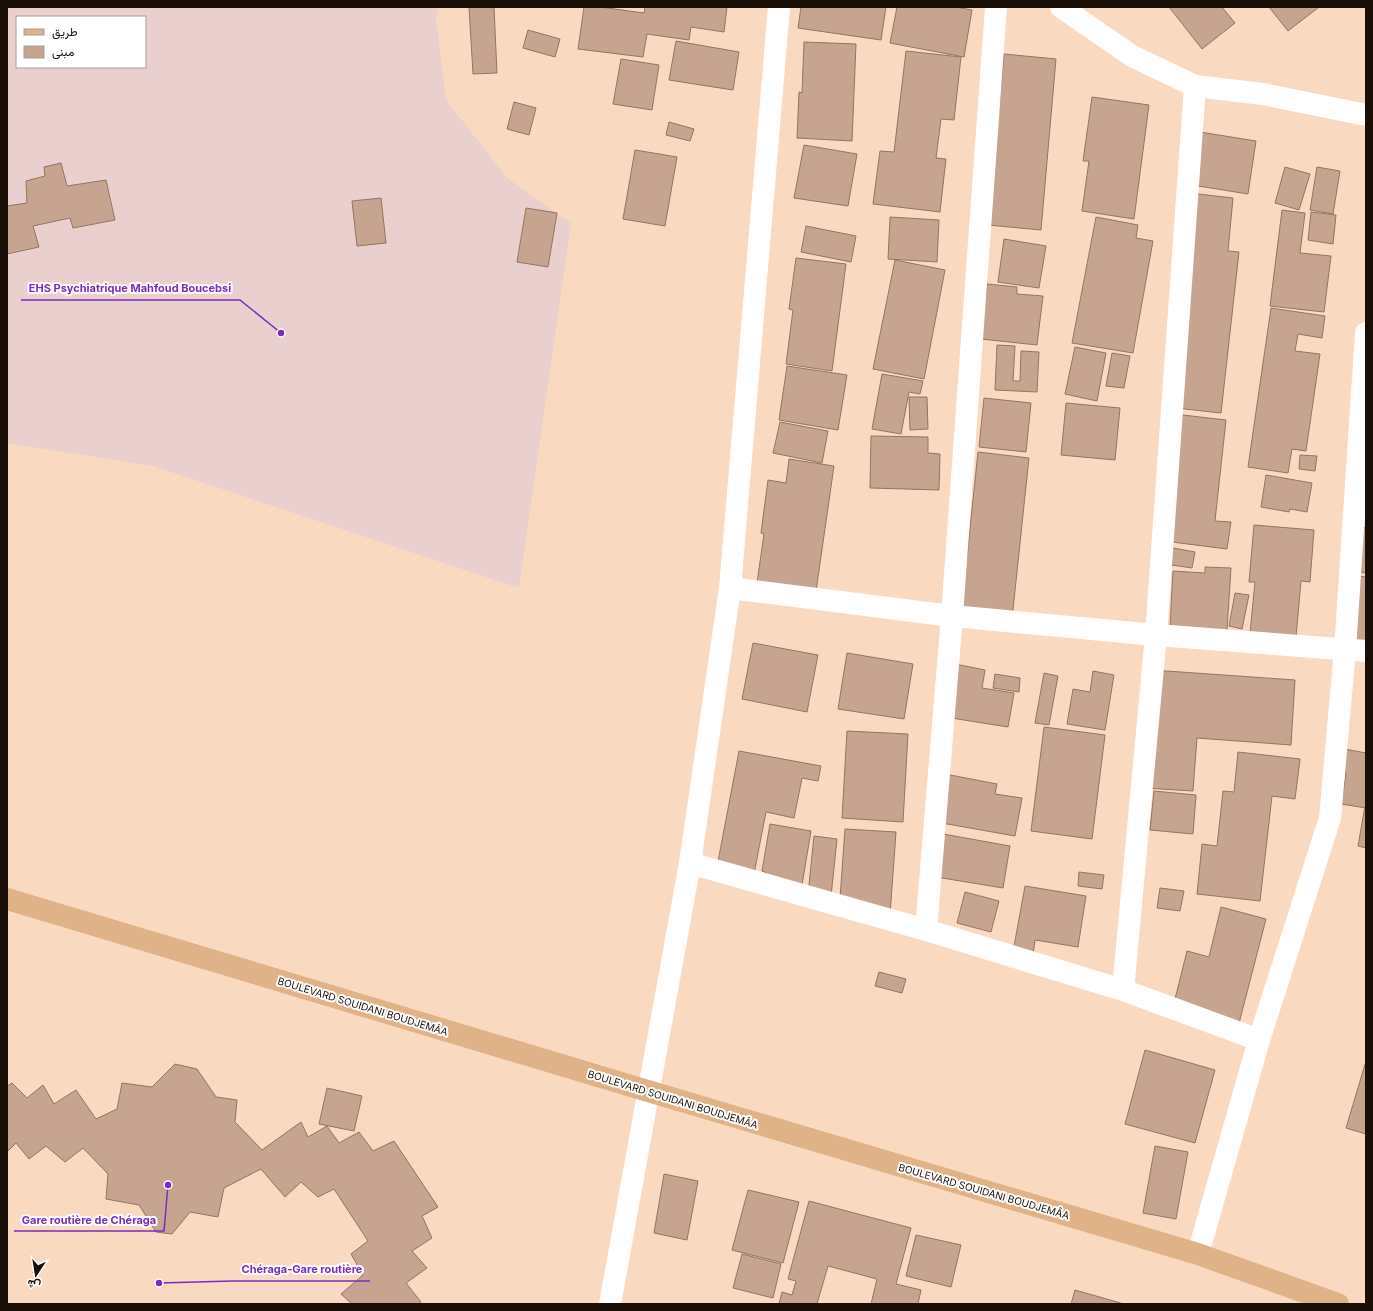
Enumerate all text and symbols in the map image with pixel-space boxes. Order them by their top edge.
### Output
legend [16,16,146,68]
text: طريق [52,24,78,40]
text: مبنى [52,44,74,60]
callout: EHS Psychiatrique Mahfoud Boucebsi [21,277,240,300]
text: EHS Psychiatrique Mahfoud Boucebsi [29,281,231,295]
street label: BOULEVARD SOUIDANI BOUDJEMÂA [276,974,450,1038]
street label: BOULEVARD SOUIDANI BOUDJEMÂA [586,1067,760,1131]
street label: BOULEVARD SOUIDANI BOUDJEMÂA [897,1161,1071,1221]
callout: Gare routière de Chéraga [14,1208,164,1231]
text: Gare routière de Chéraga [22,1213,156,1227]
north arrow [16,1255,56,1295]
callout: Chéraga-Gare routière [233,1258,370,1281]
text: Chéraga-Gare routière [242,1262,363,1276]
text: ش [26,1277,42,1293]

